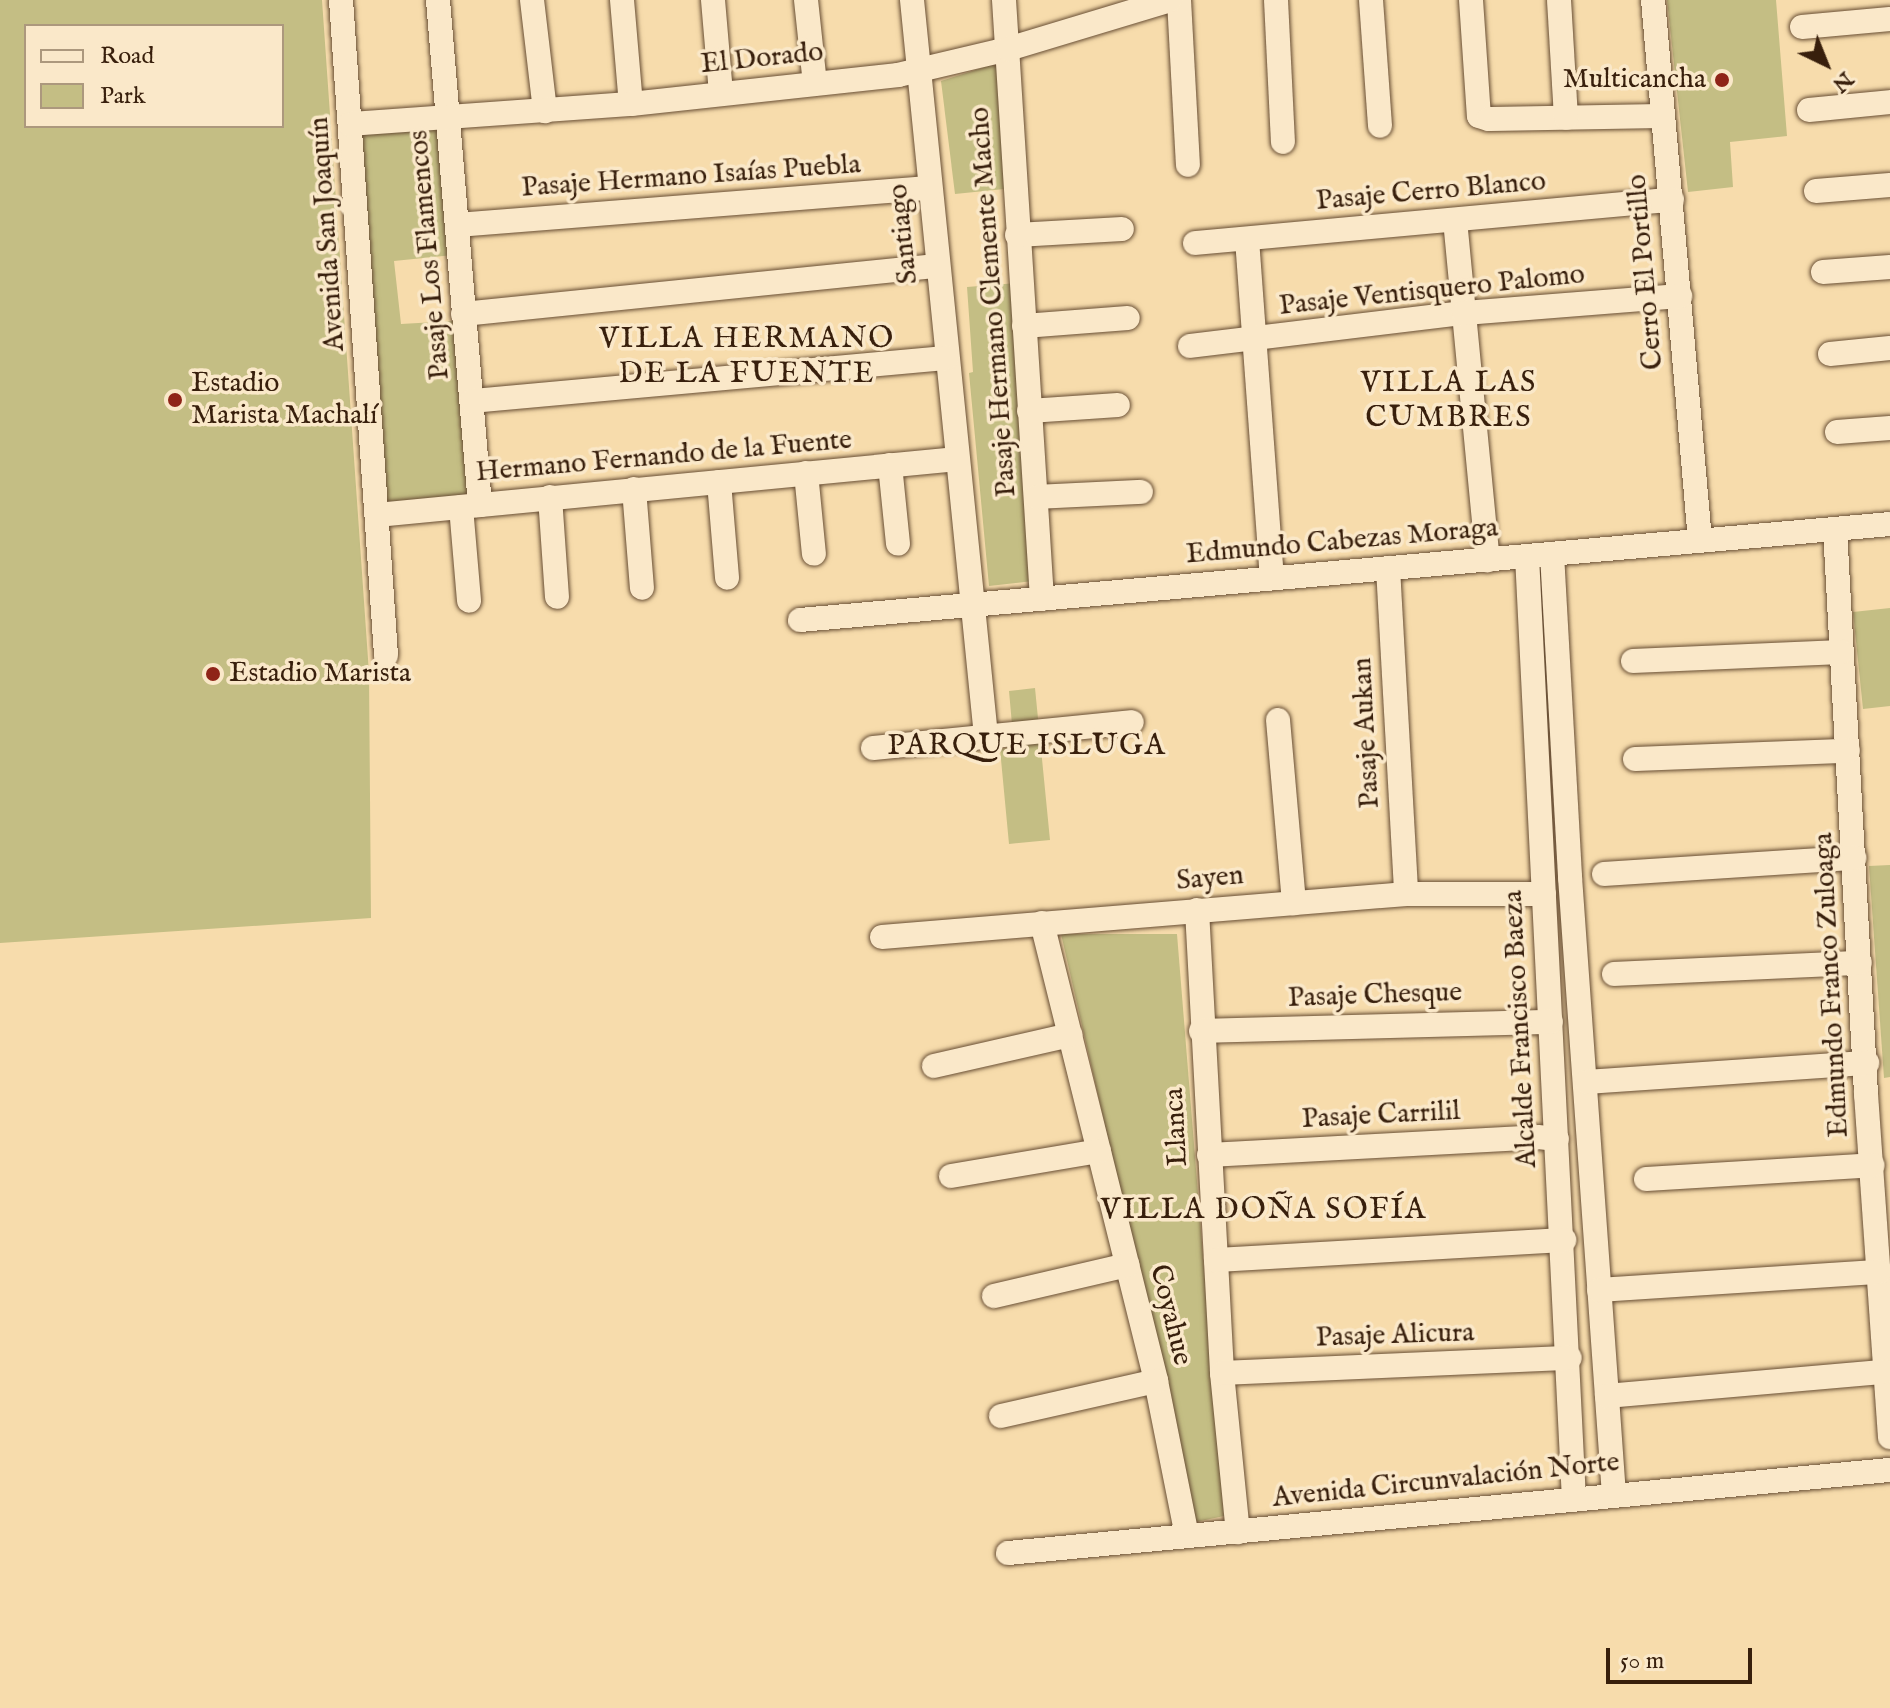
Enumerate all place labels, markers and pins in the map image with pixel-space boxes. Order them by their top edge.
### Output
place label: Multicancha [1563,63,1706,97]
marker: Multicancha [1713,71,1731,89]
place label: Estadio Marista Machalí [191,367,377,433]
marker: Estadio Marista Machalí [166,391,184,409]
place label: Estadio Marista [229,657,411,691]
marker: Estadio Marista [204,665,222,683]

